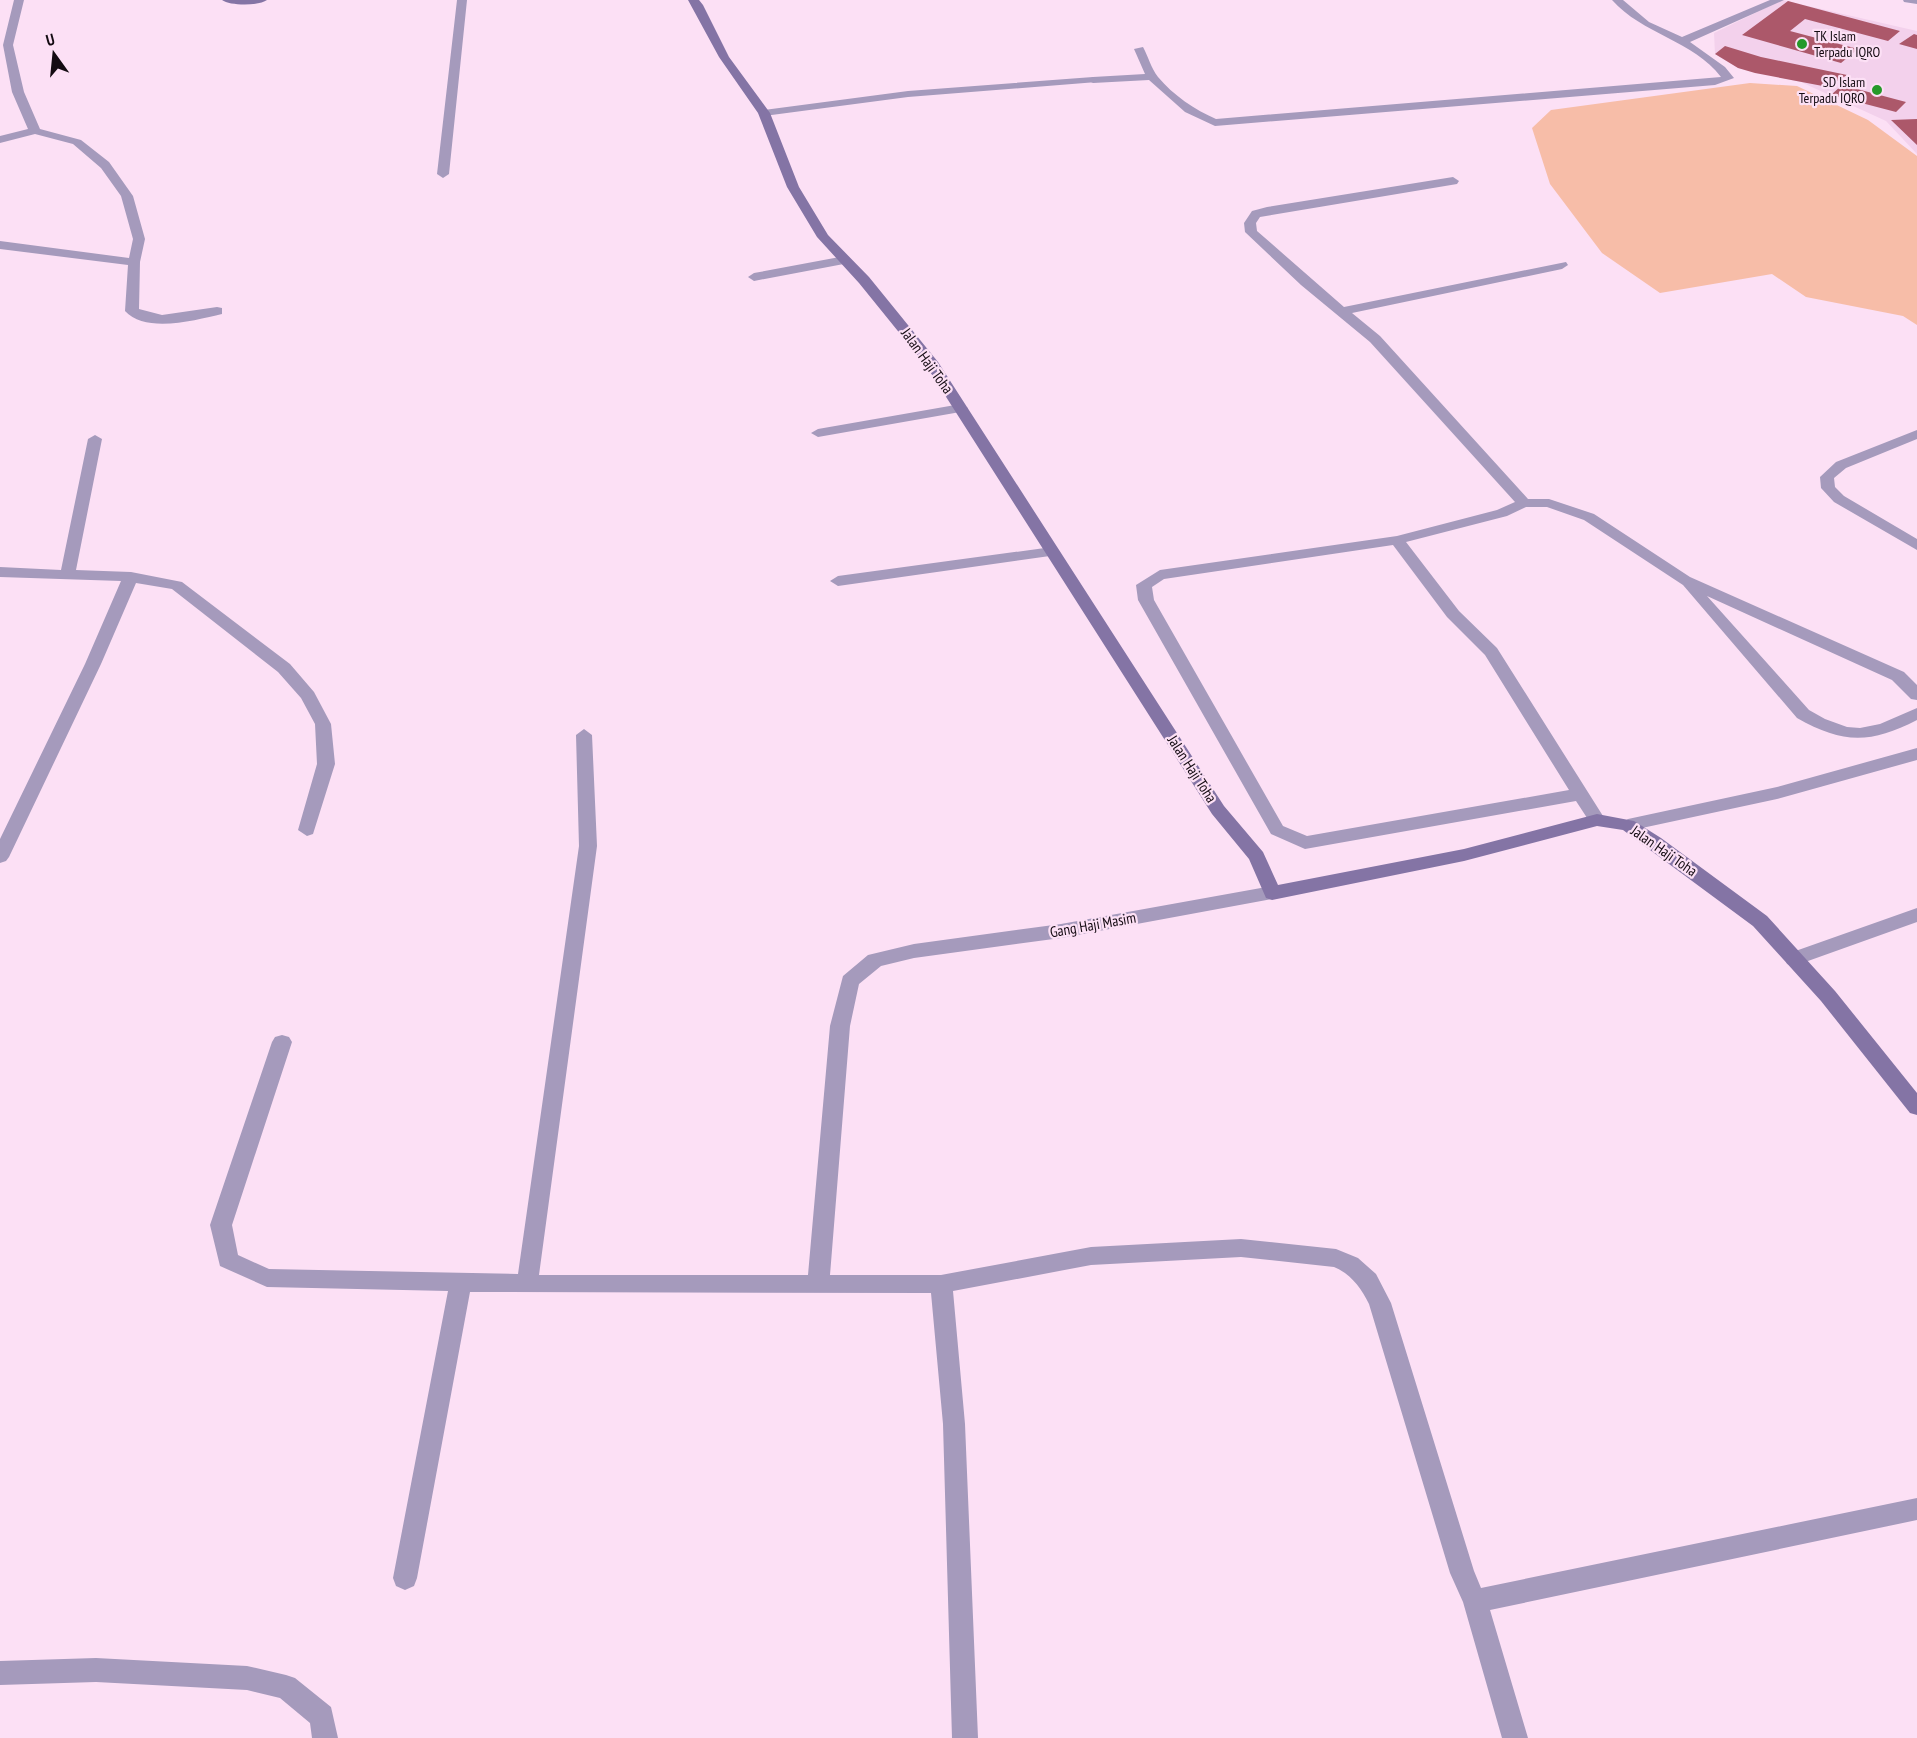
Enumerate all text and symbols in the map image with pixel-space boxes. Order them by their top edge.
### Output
north arrow [24,24,84,84]
place label: TK Islam Terpadu IQRO [1814,27,1881,61]
text: U [44,29,57,50]
marker: TK Islam Terpadu IQRO [1795,37,1809,51]
place label: SD Islam Terpadu IQRO [1799,73,1865,107]
marker: SD Islam Terpadu IQRO [1870,83,1884,97]
street label: Jalan Haji Toha [897,323,958,397]
street label: Jalan Haji Toha [1163,731,1221,806]
street label: Jalan Haji Toha [1627,820,1701,880]
street label: Gang Haji Masim [1048,908,1137,941]

